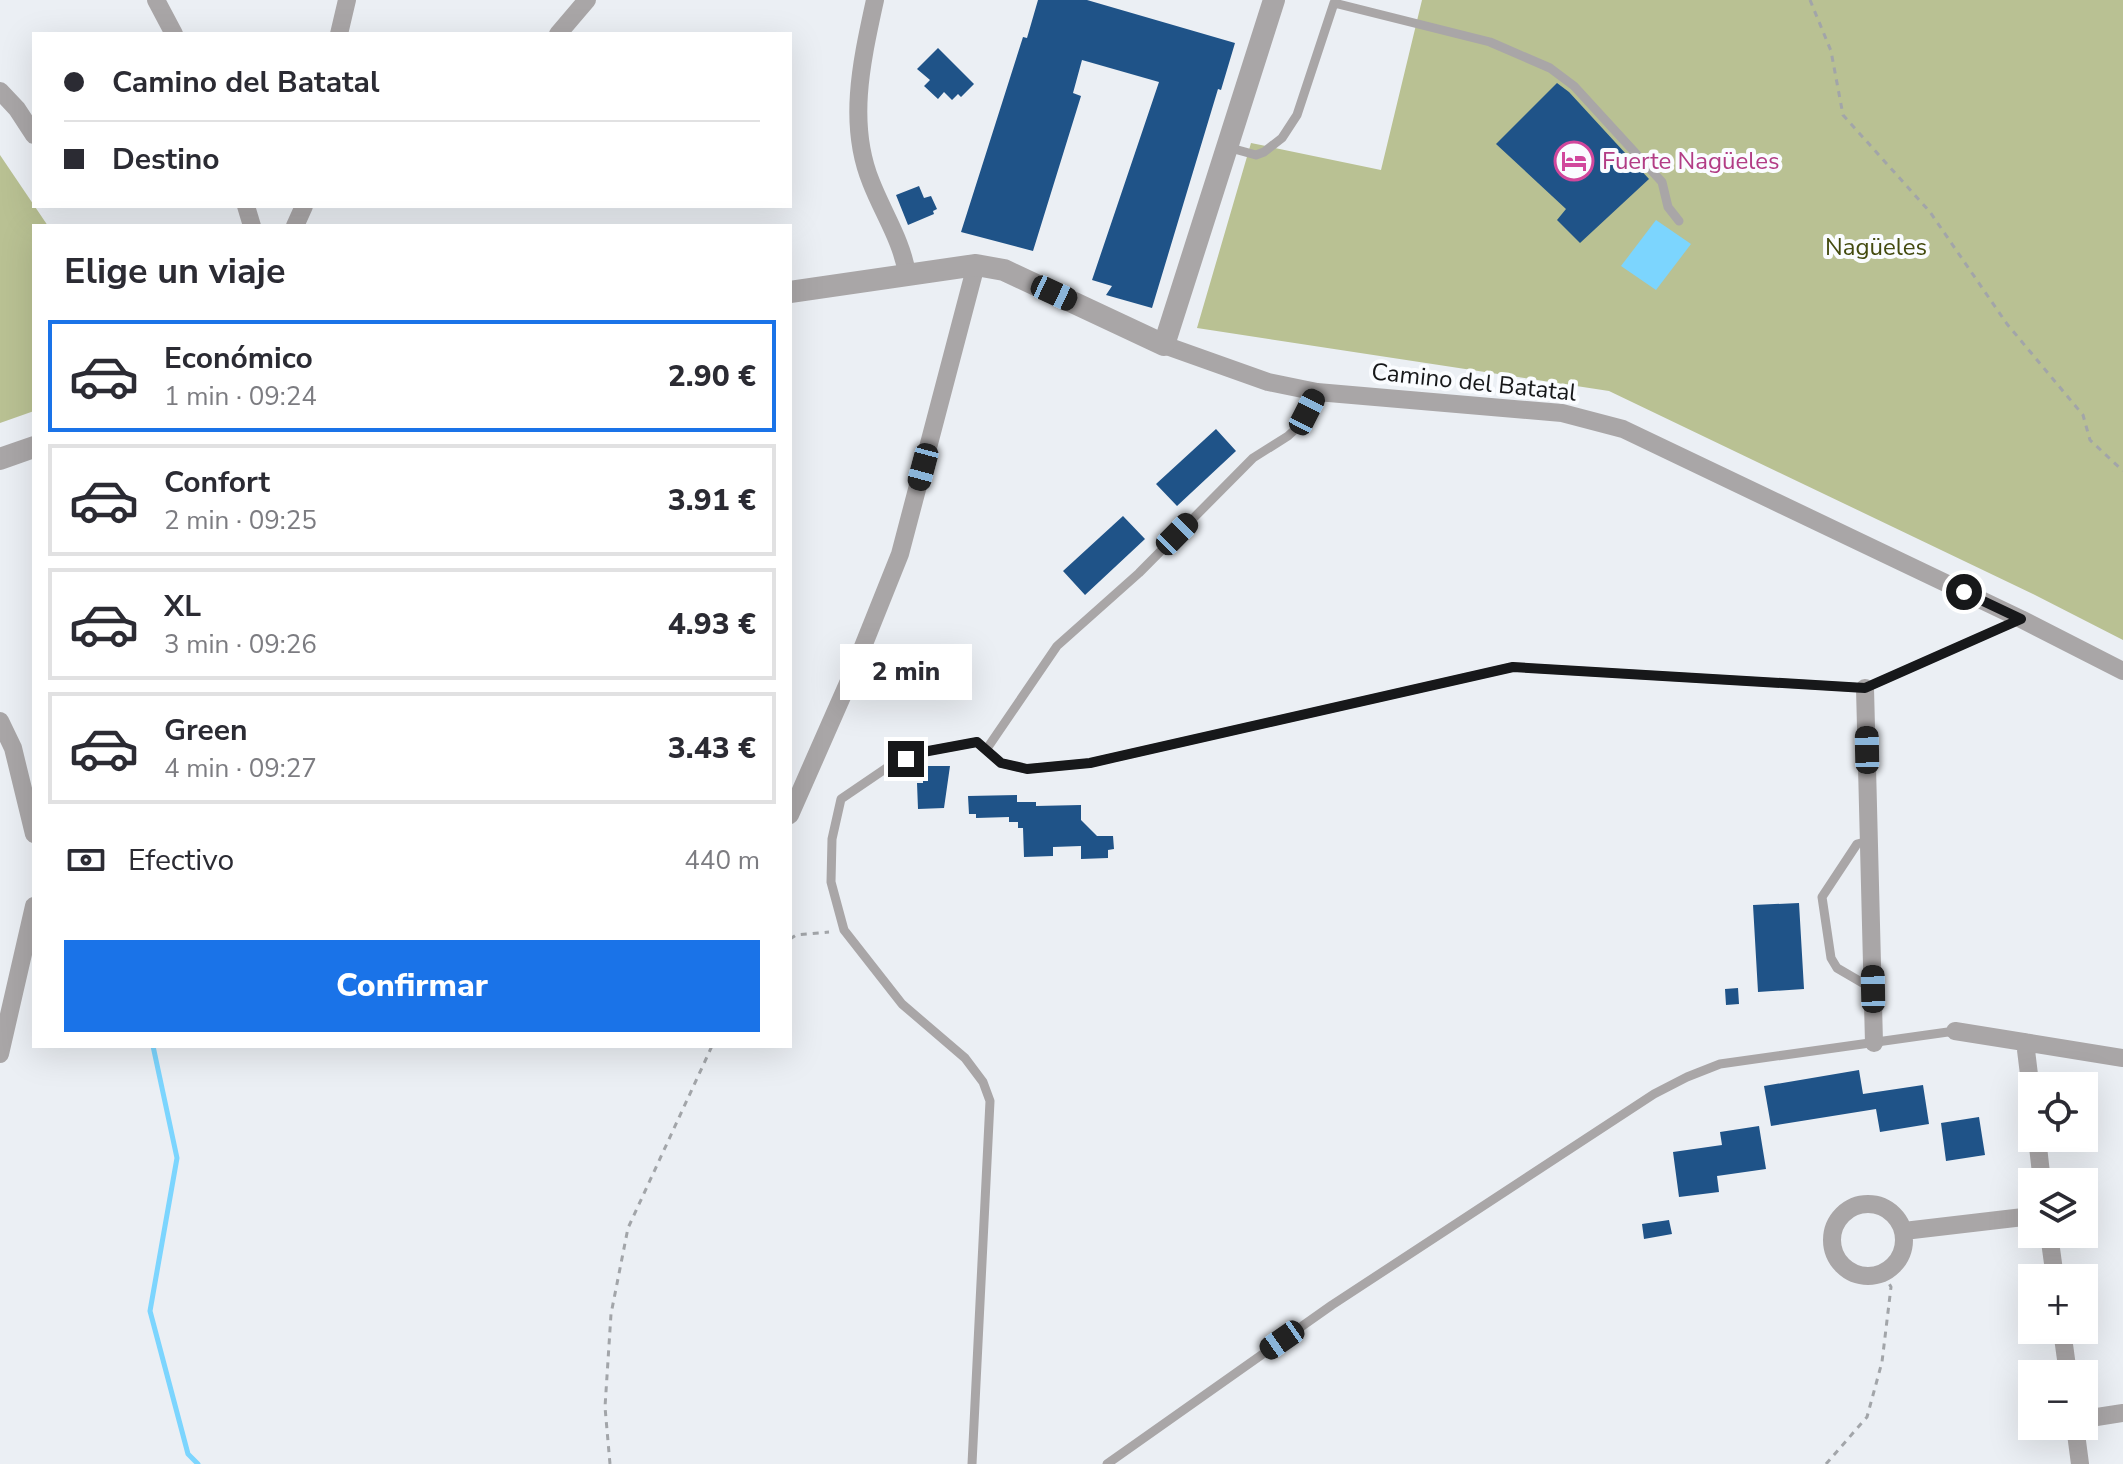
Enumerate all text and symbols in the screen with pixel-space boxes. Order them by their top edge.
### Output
text: Camino del Batatal [112,62,380,103]
text: Destino [112,139,220,180]
hotel icon: Fuerte Nagüeles [1553,140,1595,182]
place label: Fuerte Nagüeles [1602,145,1780,177]
park label: Nagüeles [1825,231,1927,263]
text: Elige un viaje [64,247,285,296]
car [1027,272,1081,314]
text: Económico [164,338,313,379]
icon: car [68,340,140,412]
street label: Camino del Batatal [1370,355,1578,409]
text: 2.90 € [668,356,756,397]
text: 1 min · 09:24 [164,379,317,414]
car [1285,385,1329,439]
car [905,441,941,493]
text: Confort [164,462,270,503]
icon: car [68,464,140,536]
text: 3.91 € [668,480,756,521]
text: 2 min · 09:25 [164,503,317,538]
car [1152,509,1202,559]
route start [1946,574,1982,610]
text: XL [164,586,201,627]
icon: car [68,588,140,660]
text: 4.93 € [668,604,756,645]
text: 3 min · 09:26 [164,627,317,662]
callout: 2 min [840,643,972,699]
text: 2 min [872,654,940,689]
text: Green [164,710,248,751]
icon: car [68,712,140,784]
car [1855,726,1879,774]
text: 3.43 € [668,728,756,769]
route end [888,741,924,777]
text: 4 min · 09:27 [164,751,317,786]
icon: cash [64,838,108,882]
text: Efectivo [128,840,234,881]
text: 440 m [684,843,760,878]
button: Confirmar [64,940,760,1032]
car [1861,965,1885,1013]
map controls [2018,1072,2098,1440]
button: locate [2018,1072,2098,1152]
button: layers [2018,1168,2098,1248]
button: + [2018,1264,2098,1344]
car [1255,1316,1309,1364]
button: − [2018,1360,2098,1440]

